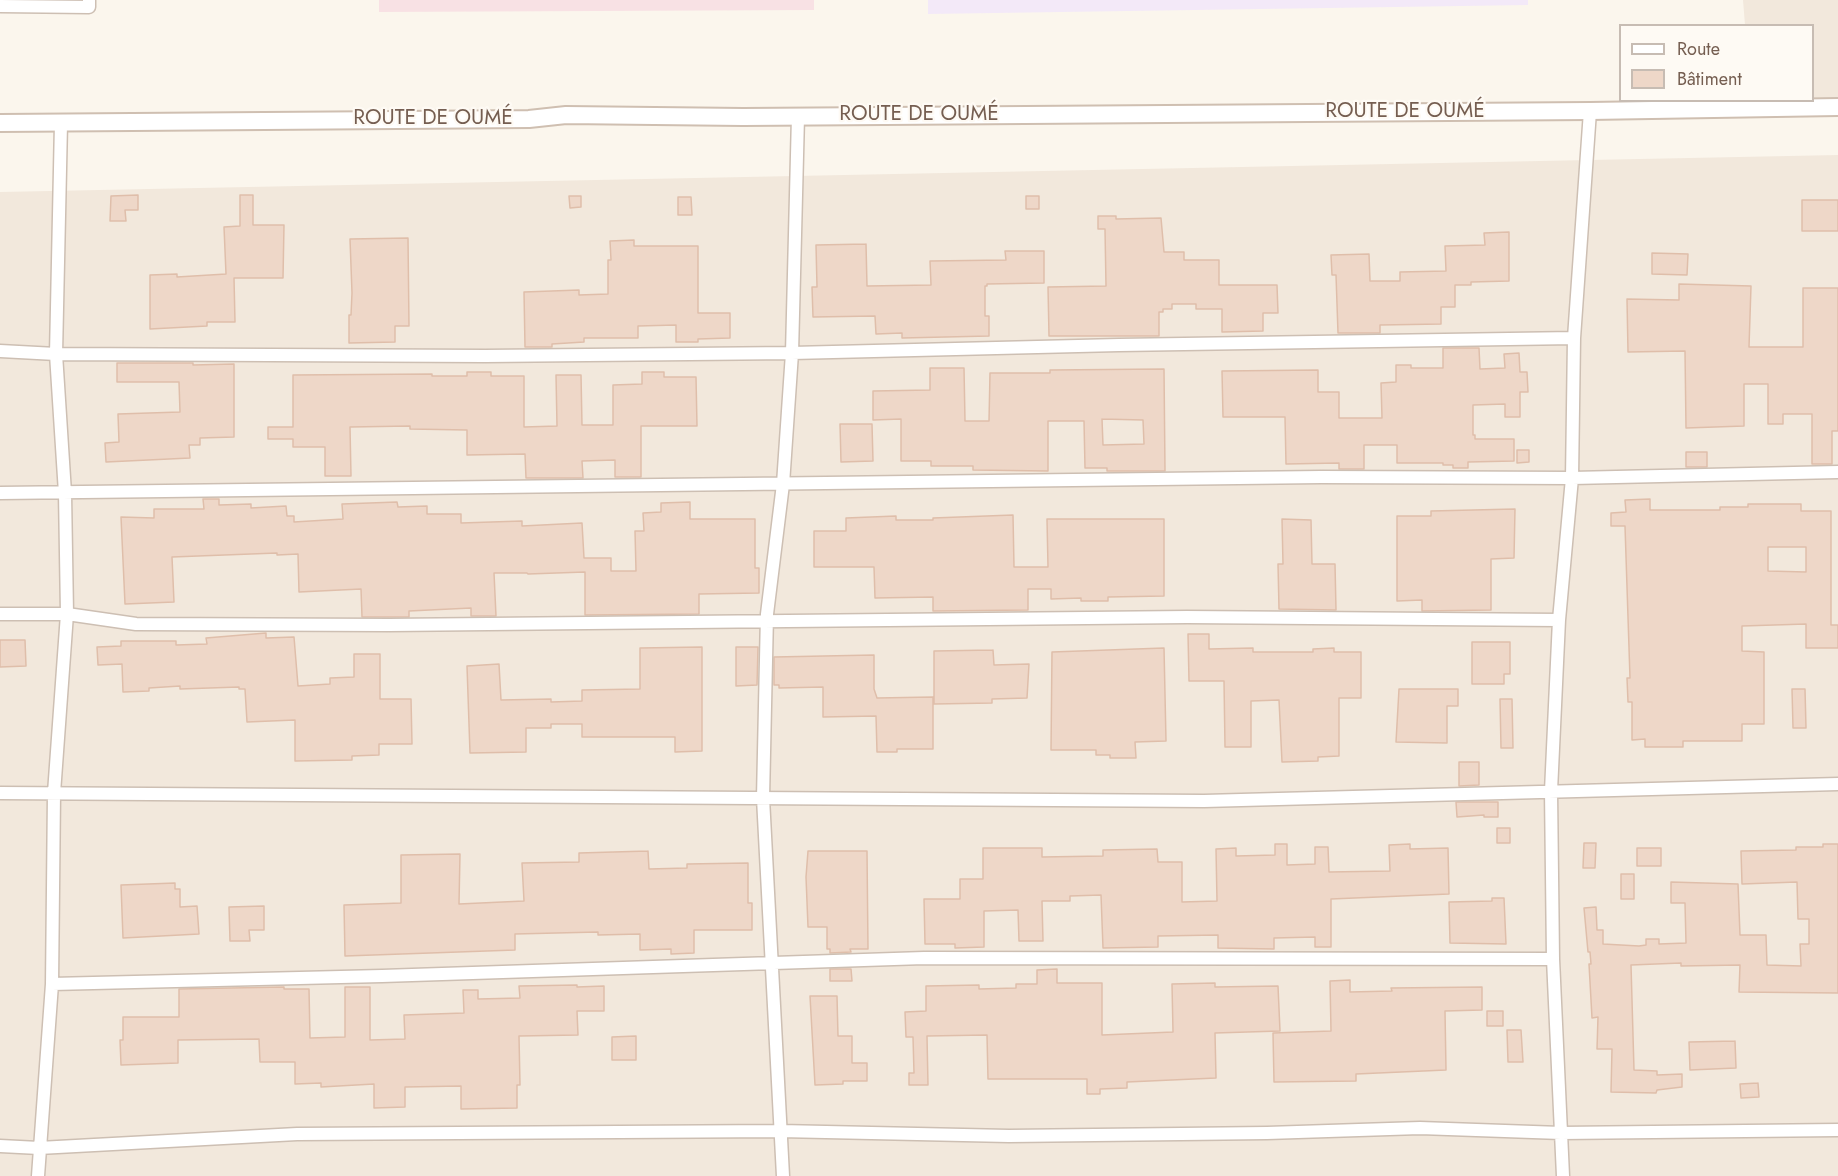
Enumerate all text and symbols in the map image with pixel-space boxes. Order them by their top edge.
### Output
legend [1619,24,1814,102]
text: Route [1677,36,1720,62]
text: Bâtiment [1677,66,1742,92]
street label: ROUTE DE OUMÉ [1325,99,1485,125]
street label: ROUTE DE OUMÉ [839,102,999,128]
street label: ROUTE DE OUMÉ [353,106,513,132]

